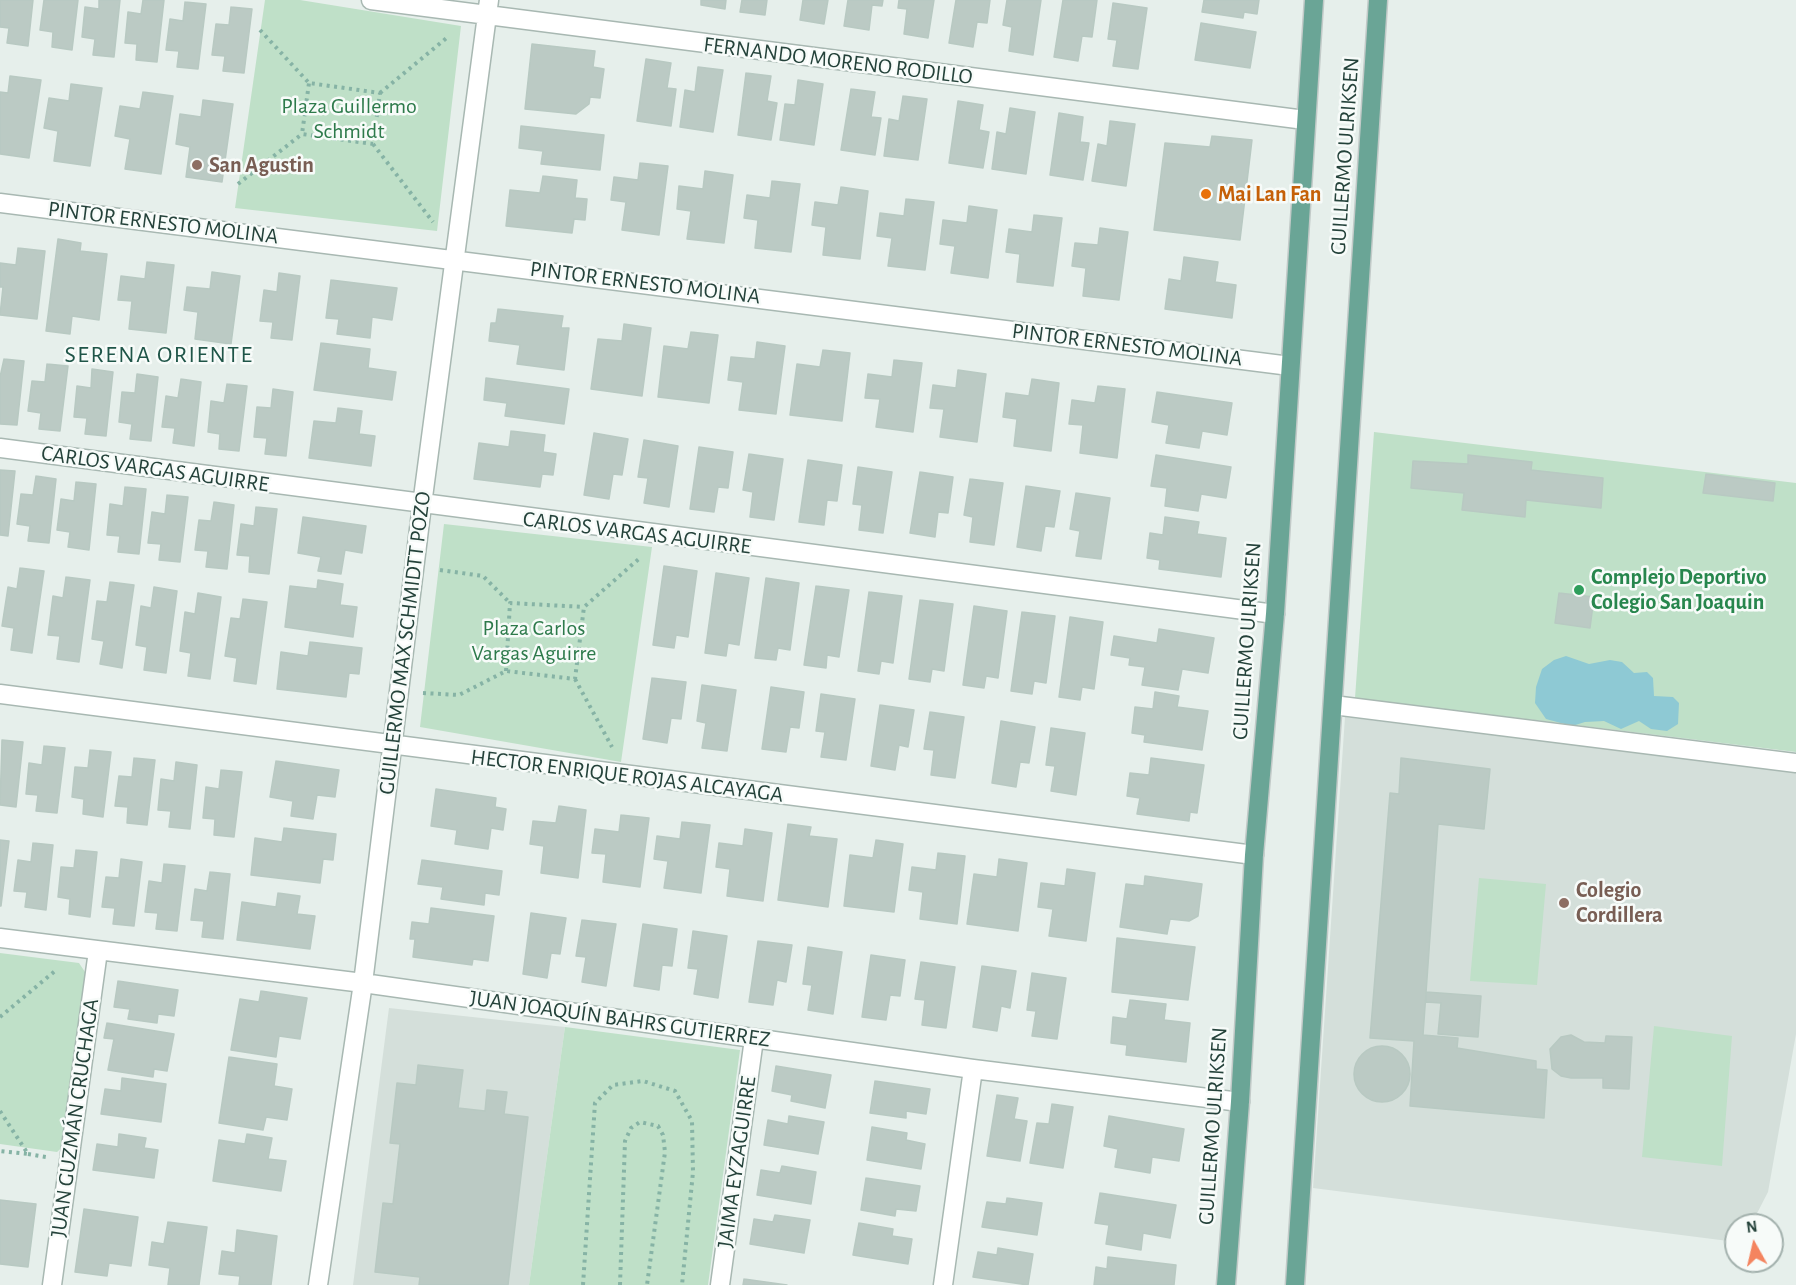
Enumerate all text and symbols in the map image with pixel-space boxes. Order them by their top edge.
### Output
street label: FERNANDO MORENO RODILLO [702,31,974,91]
street label: GUILLERMO ULRIKSEN [1325,56,1365,256]
park label: Plaza Guillermo Schmidt [281,93,417,144]
place label: San Agustin [209,152,314,178]
marker: San Agustin [190,158,204,172]
place label: Mai Lan Fan [1218,181,1321,207]
marker: Mai Lan Fan [1199,187,1213,201]
street label: PINTOR ERNESTO MOLINA [46,196,280,250]
street label: PINTOR ERNESTO MOLINA [528,256,762,310]
street label: PINTOR ERNESTO MOLINA [1010,318,1244,372]
district label: SERENA ORIENTE [65,341,253,369]
street label: CARLOS VARGAS AGUIRRE [39,440,271,498]
street label: GUILLERMO MAX SCHMIDTT POZO [373,490,437,796]
street label: CARLOS VARGAS AGUIRRE [521,506,753,560]
street label: GUILLERMO ULRIKSEN [1227,541,1267,741]
place label: Complejo Deportivo Colegio San Joaquin [1591,564,1767,616]
marker: Complejo Deportivo Colegio San Joaquin [1572,583,1586,597]
park label: Plaza Carlos Vargas Aguirre [472,615,596,666]
street label: HECTOR ENRIQUE ROJAS ALCAYAGA [469,744,785,808]
place label: Colegio Cordillera [1576,877,1663,928]
marker: Colegio Cordillera [1557,896,1571,910]
street label: JUAN JOAQUÍN BAHRS GUTIERREZ [468,985,772,1053]
street label: JUAN GUZMÁN CRUCHAGA [45,997,105,1239]
street label: GUILLERMO ULRIKSEN [1193,1026,1233,1226]
street label: JAIMA EYZAGUIRRE [712,1074,762,1250]
north arrow [1724,1213,1784,1273]
text: N [1745,1218,1758,1236]

